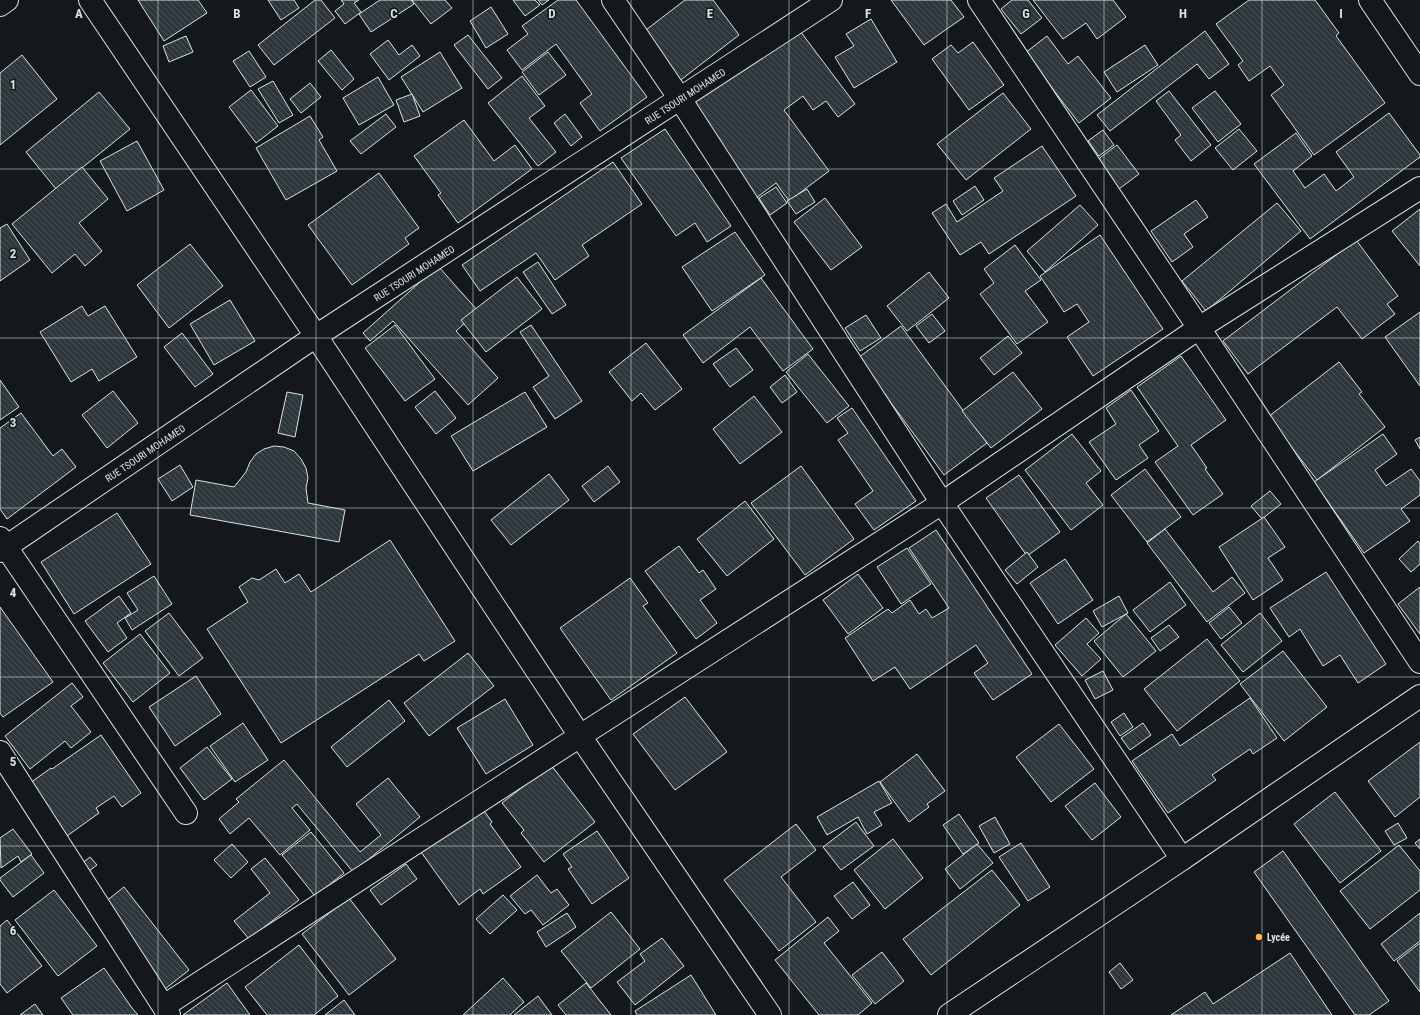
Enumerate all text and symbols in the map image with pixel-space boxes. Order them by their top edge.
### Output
text: A [75,6,83,21]
text: B [233,6,241,21]
text: C [390,6,398,21]
text: D [548,6,556,21]
text: E [707,6,714,21]
text: F [865,6,871,21]
text: G [1022,6,1030,21]
text: H [1179,6,1187,21]
text: I [1339,6,1343,21]
street label: RUE TSOURI MOHAMED [643,66,728,127]
text: 1 [10,77,16,92]
street label: RUE TSOURI MOHAMED [372,243,457,304]
text: 2 [10,246,17,261]
text: 3 [10,415,16,430]
street label: RUE TSOURI MOHAMED [103,422,188,484]
text: 4 [10,585,17,600]
text: 5 [10,754,17,769]
text: 6 [10,923,17,938]
marker: Lycée [1254,932,1264,942]
place label: Lycée [1267,932,1290,943]

